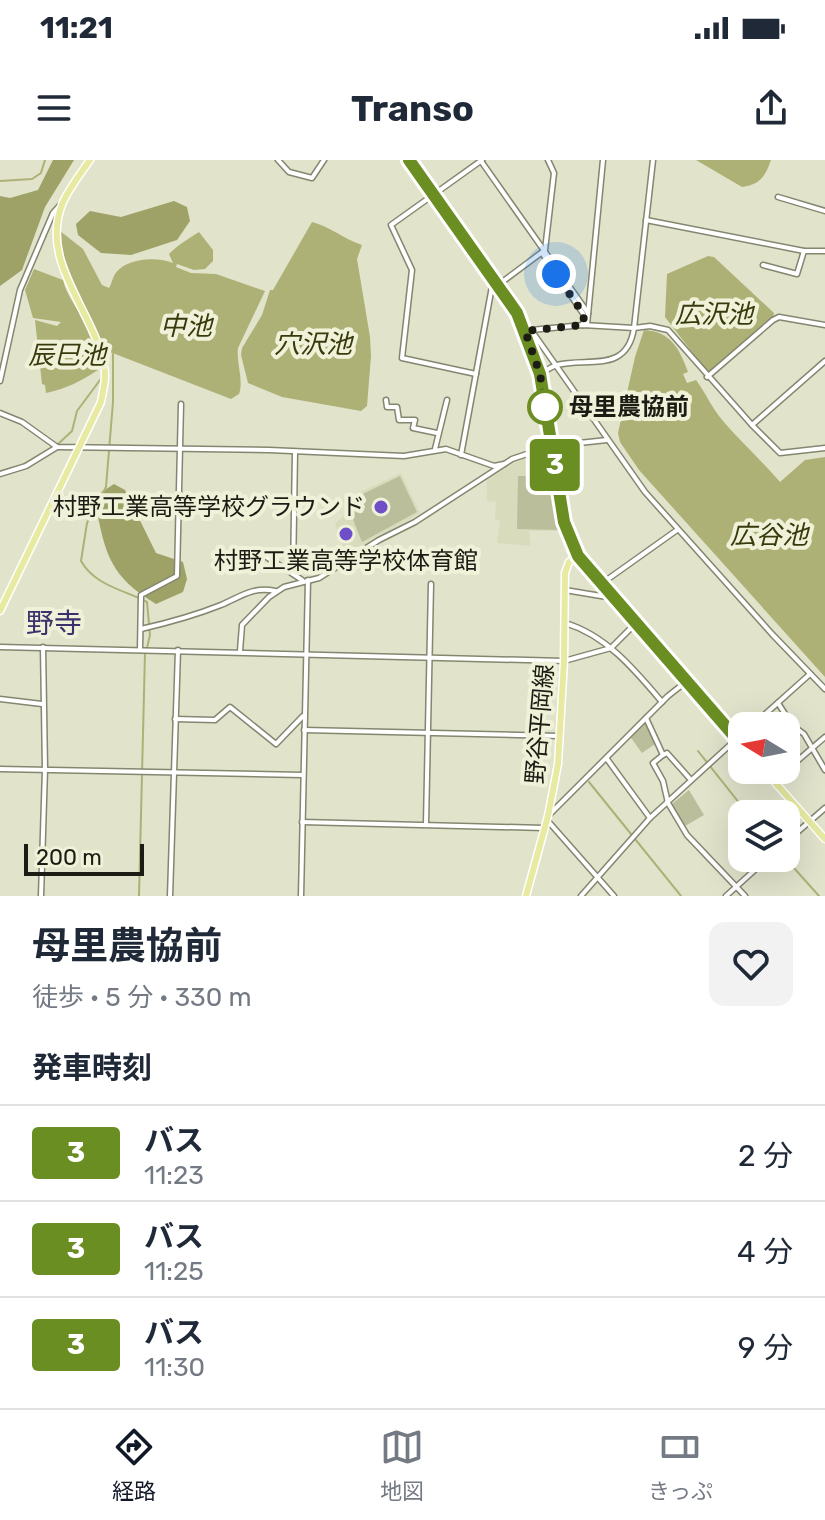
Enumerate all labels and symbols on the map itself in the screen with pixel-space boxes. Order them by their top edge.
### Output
your location [536,254,576,294]
water label: 広沢池 [675,299,756,330]
water label: 中池 [160,311,215,342]
water label: 穴沢池 [274,329,355,360]
water label: 辰巳池 [28,340,109,371]
marker: 母里農協前 [528,390,562,424]
place label: 母里農協前 [569,393,689,421]
line badge: 3 [529,439,581,491]
place label: 村野工業高等学校グラウンド [53,493,365,521]
marker: 村野工業高等学校グラウンド [372,498,390,516]
water label: 広谷池 [730,520,811,551]
marker: 村野工業高等学校体育館 [337,525,355,543]
place label: 村野工業高等学校体育館 [214,547,478,575]
district label: 野寺 [26,607,82,640]
street label: 野谷平岡線 [521,663,559,785]
north arrow [728,712,800,784]
scale bar [24,840,144,876]

